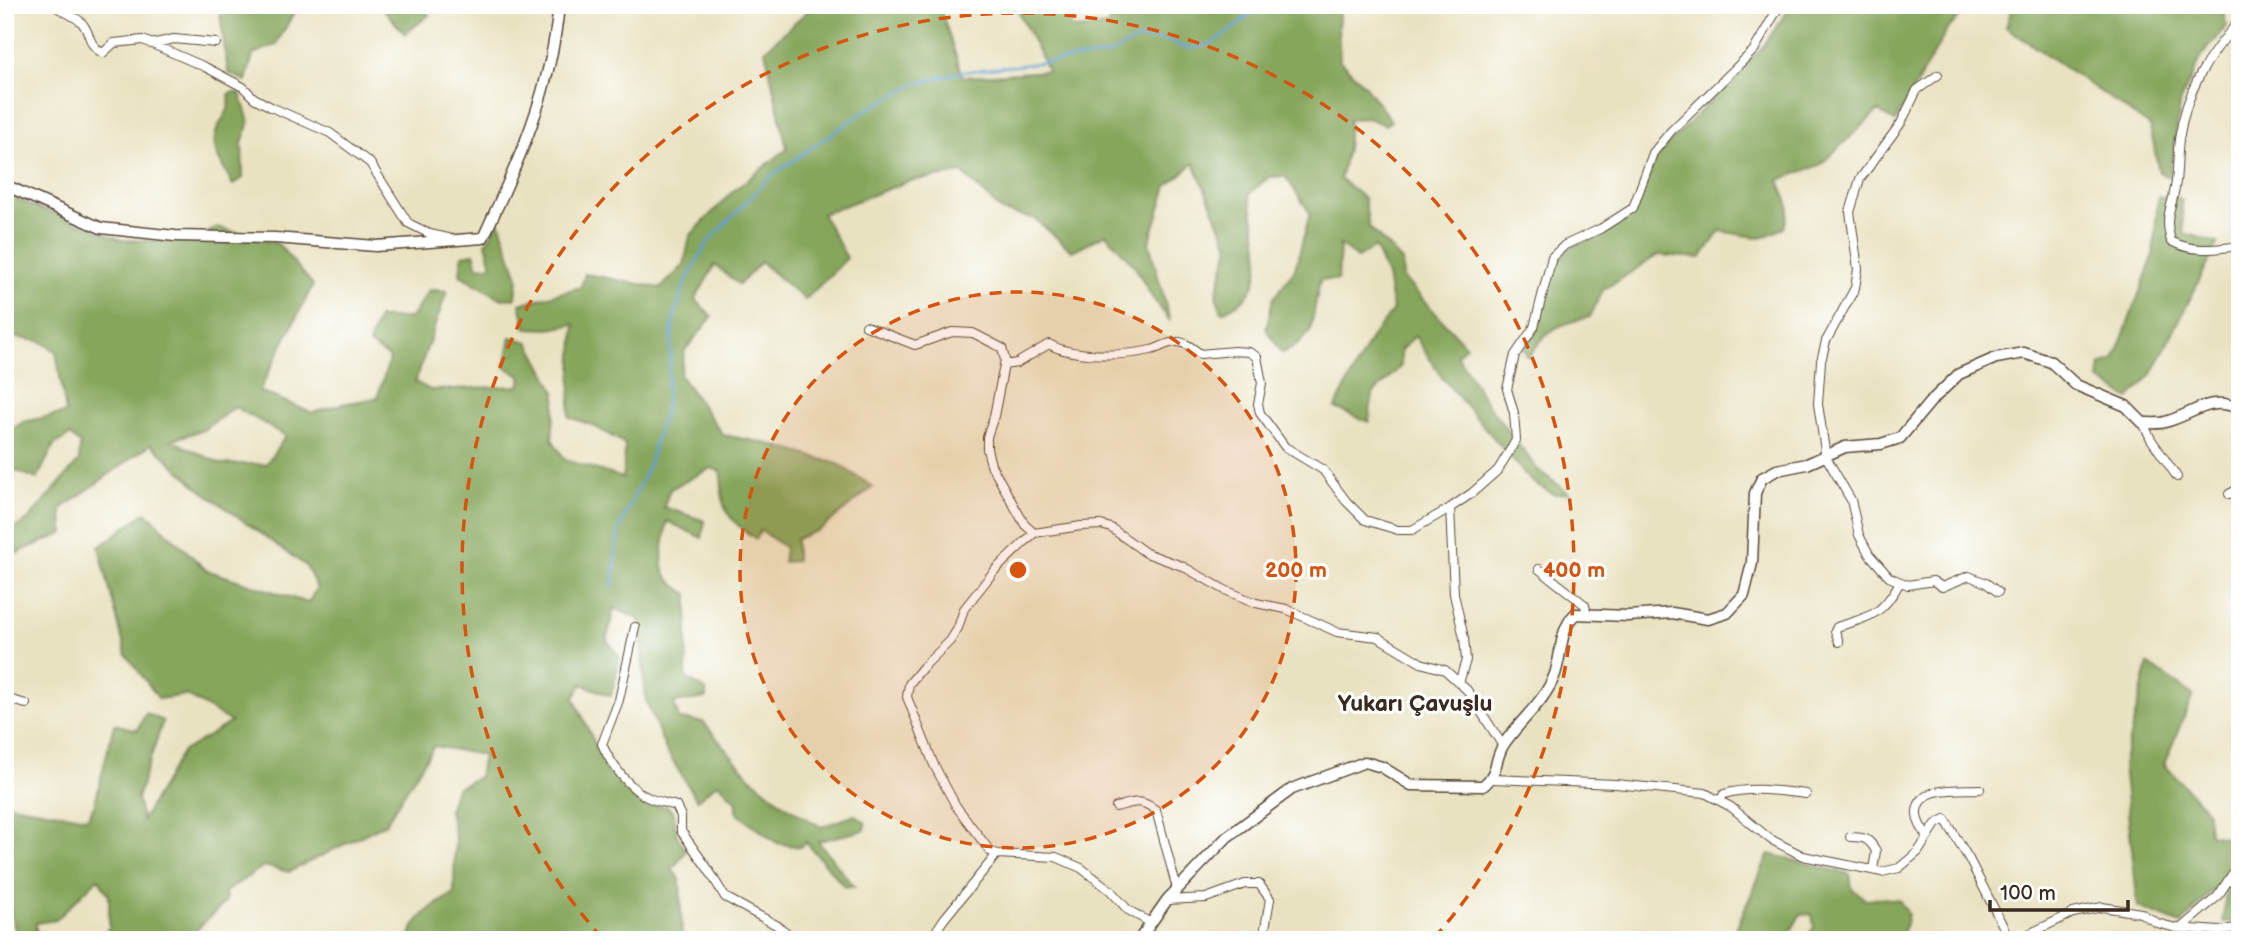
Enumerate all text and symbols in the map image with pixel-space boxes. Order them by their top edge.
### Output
centre of rings [1006,558,1030,582]
text: 200 m [1265,558,1327,583]
text: 400 m [1543,558,1605,583]
district label: Yukarı Çavuşlu [1338,690,1492,718]
scale bar [1990,868,2128,912]
text: 100 m [2000,881,2056,906]

